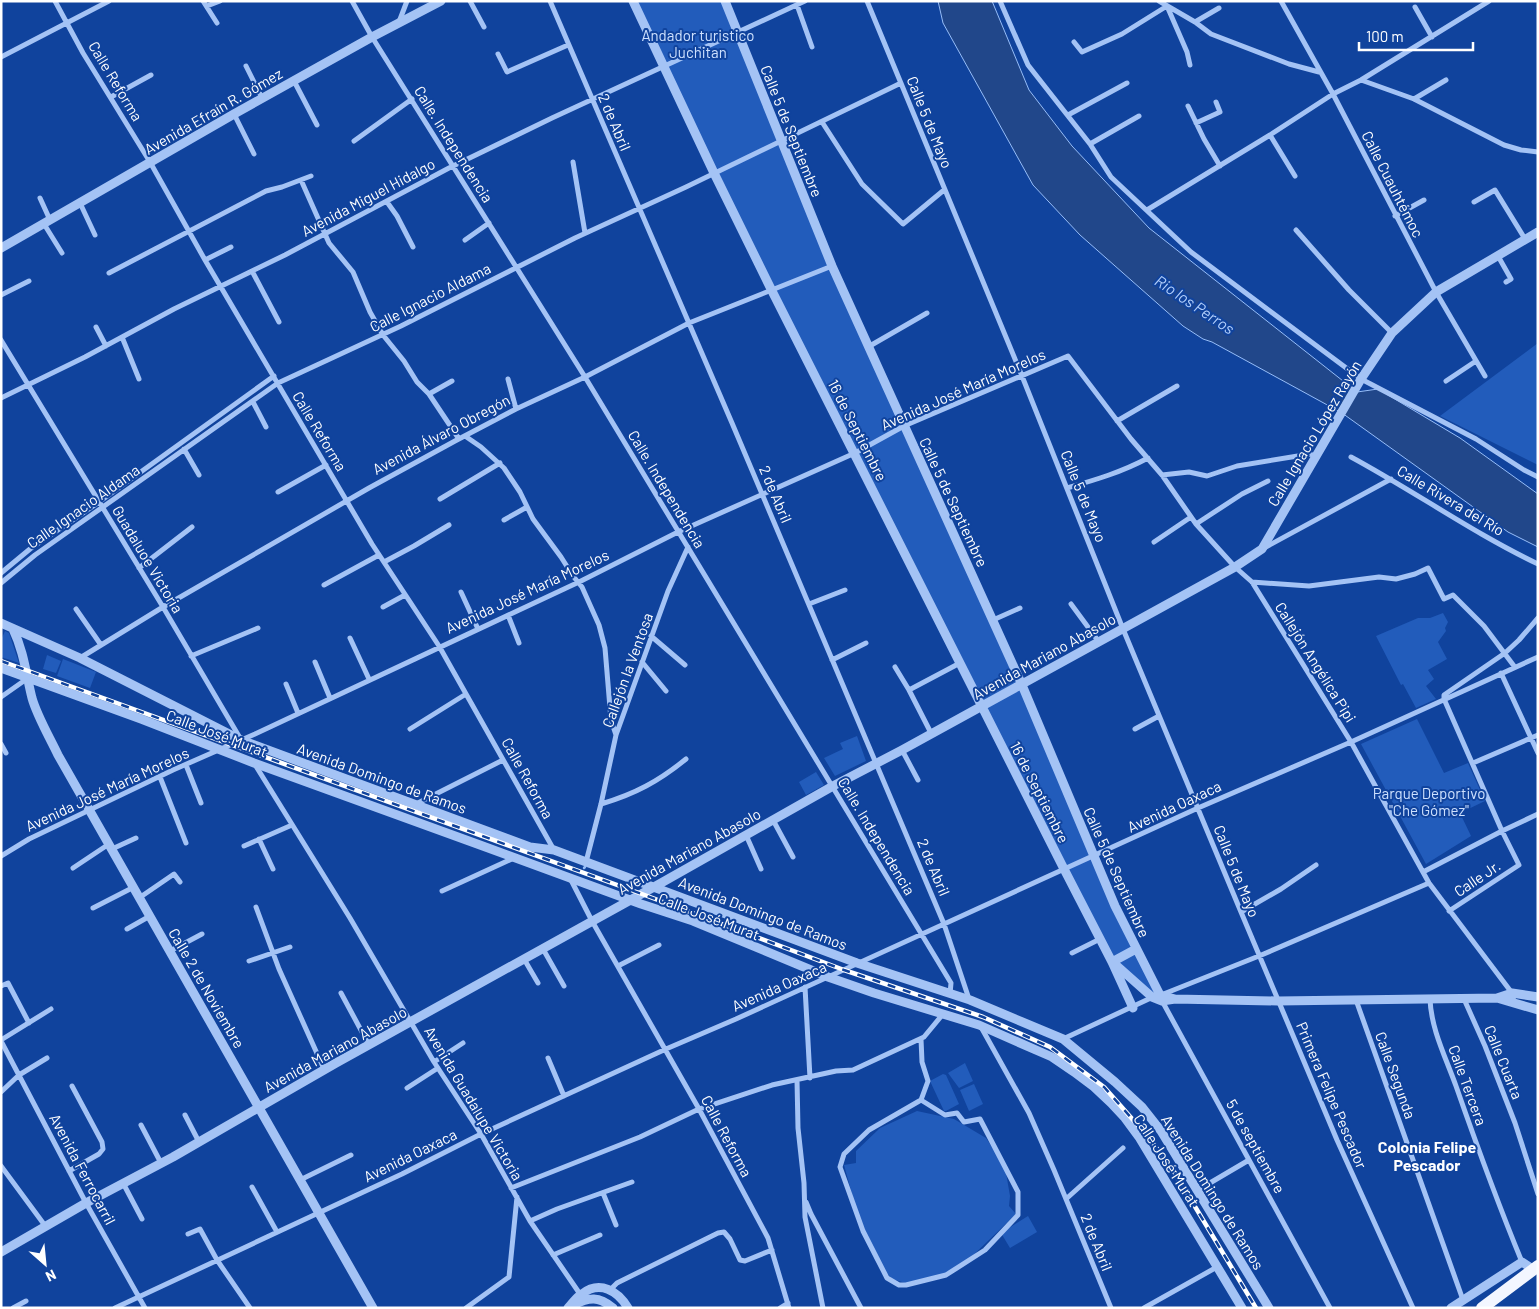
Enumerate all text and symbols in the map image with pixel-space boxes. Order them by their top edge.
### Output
scale bar [1359,20,1473,52]
park label: Andador turistico Juchitan [642,26,754,61]
text: 100 m [1366,27,1404,45]
street label: Calle Reforma [85,38,147,124]
street label: Calle 5 de Septiembre [757,62,827,200]
street label: Avenida Efraín R. Gómez [141,64,286,158]
street label: Calle 5 de Mayo [903,73,957,171]
street label: Calle. Independencia [411,82,497,206]
street label: 2 de Abril [595,91,635,153]
street label: Calle Cuauhtémoc [1358,128,1428,240]
street label: Avenida Miguel Hidalgo [298,154,438,240]
street label: Calle Ignacio Aldama [366,259,494,335]
water label: Rio los Perros [1152,270,1239,338]
street label: Avenida José María Morelos [878,345,1048,433]
street label: Calle Ignacio López Rayón [1263,357,1365,509]
street label: 16 de Septiembre [825,376,891,484]
street label: Calle Reforma [289,388,351,474]
street label: Avenida Álvaro Obregón [369,390,513,478]
street label: Calle. Independencia [625,427,709,551]
street label: Calle 5 de Septiembre [916,434,992,570]
street label: Calle 5 de Mayo [1057,447,1111,545]
street label: Calle Ignacio Aldama [23,460,143,552]
street label: Calle Rivera del Río [1394,461,1508,539]
street label: 2 de Abril [756,463,796,525]
street label: Guadaluoe Victoria [109,502,187,616]
street label: Avenida José María Morelos [442,545,612,637]
street label: Callejón Angélica Pipi [1272,599,1360,725]
street label: Avenida Mariano Abasolo [969,609,1119,703]
street label: Callejón la Ventosa [598,610,656,730]
street label: Calle José Murat [164,705,270,761]
street label: Calle Reforma [498,734,558,822]
street label: 16 de Septiembre [1007,738,1073,846]
street label: Avenida Domingo de Ramos [295,739,469,817]
street label: Avenida José María Morelos [22,743,192,835]
street label: Calle. Independencia [835,774,919,898]
street label: Avenida Oaxaca [1124,776,1224,836]
park label: Parque Deportivo "Che Gómez" [1373,784,1485,819]
street label: Avenida Mariano Abasolo [614,804,764,898]
street label: Calle 5 de Septiembre [1080,804,1154,940]
street label: Calle 5 de Mayo [1210,822,1264,920]
street label: 2 de Abril [914,836,954,898]
street label: Calle Jr. [1450,856,1504,900]
street label: Avenida Domingo de Ramos [676,873,850,953]
street label: Calle José Murat [656,888,762,944]
street label: Calle 2 de Noviembre [165,925,249,1051]
street label: Avenida Oaxaca [729,957,829,1015]
street label: Avenida Mariano Abasolo [260,1002,410,1096]
street label: Primera Felipe Pescador [1293,1019,1371,1172]
street label: Calle Cuarta [1481,1022,1527,1102]
street label: Avenida Guadalupe Victoria [421,1023,527,1183]
street label: Calle Segunda [1372,1029,1420,1121]
street label: Calle Tercera [1445,1042,1491,1128]
street label: Calle Reforma [698,1092,756,1180]
street label: 5 de septiembre [1223,1096,1289,1196]
street label: Calle José Murat [1130,1110,1204,1210]
street label: Avenida Ferrocarril [46,1111,120,1227]
street label: Avenida Domingo de Ramos [1158,1111,1268,1273]
street label: Avenida Oaxaca [360,1125,460,1185]
district label: Colonia Felipe Pescador [1378,1137,1476,1174]
street label: 2 de Abril [1077,1211,1117,1273]
north arrow [20,1239,70,1289]
text: N [43,1266,59,1286]

